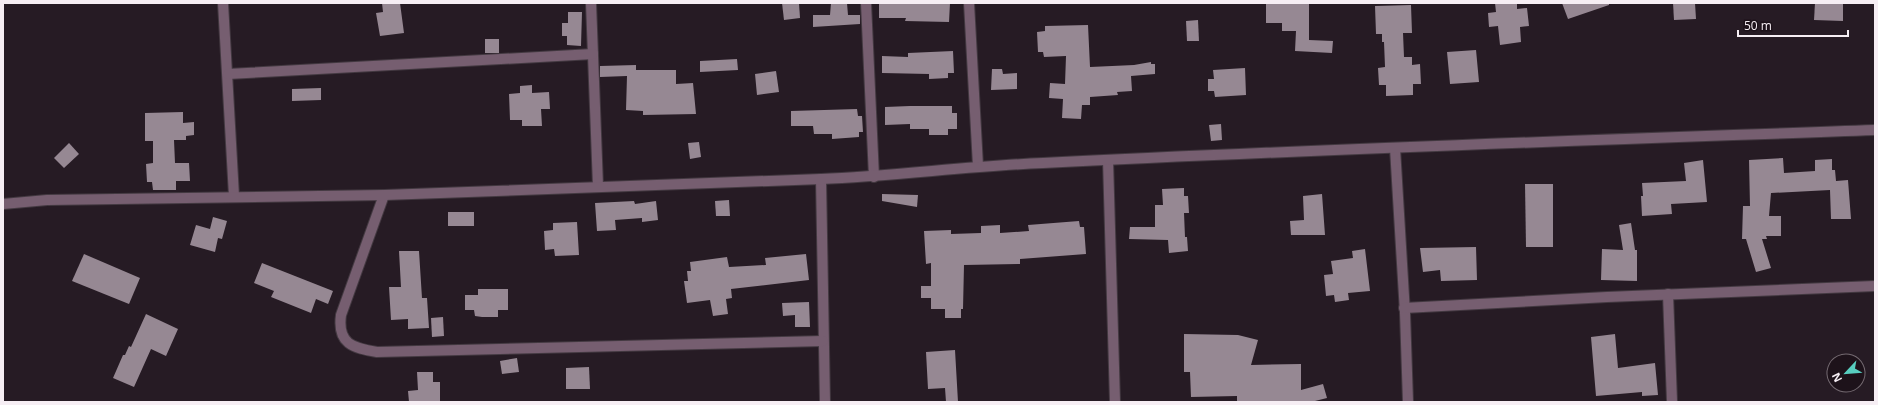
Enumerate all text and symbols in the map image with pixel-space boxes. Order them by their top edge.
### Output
scale bar [1738,12,1848,38]
text: 50 m [1744,17,1772,34]
north arrow [1826,353,1866,393]
text: N [1828,370,1845,385]

